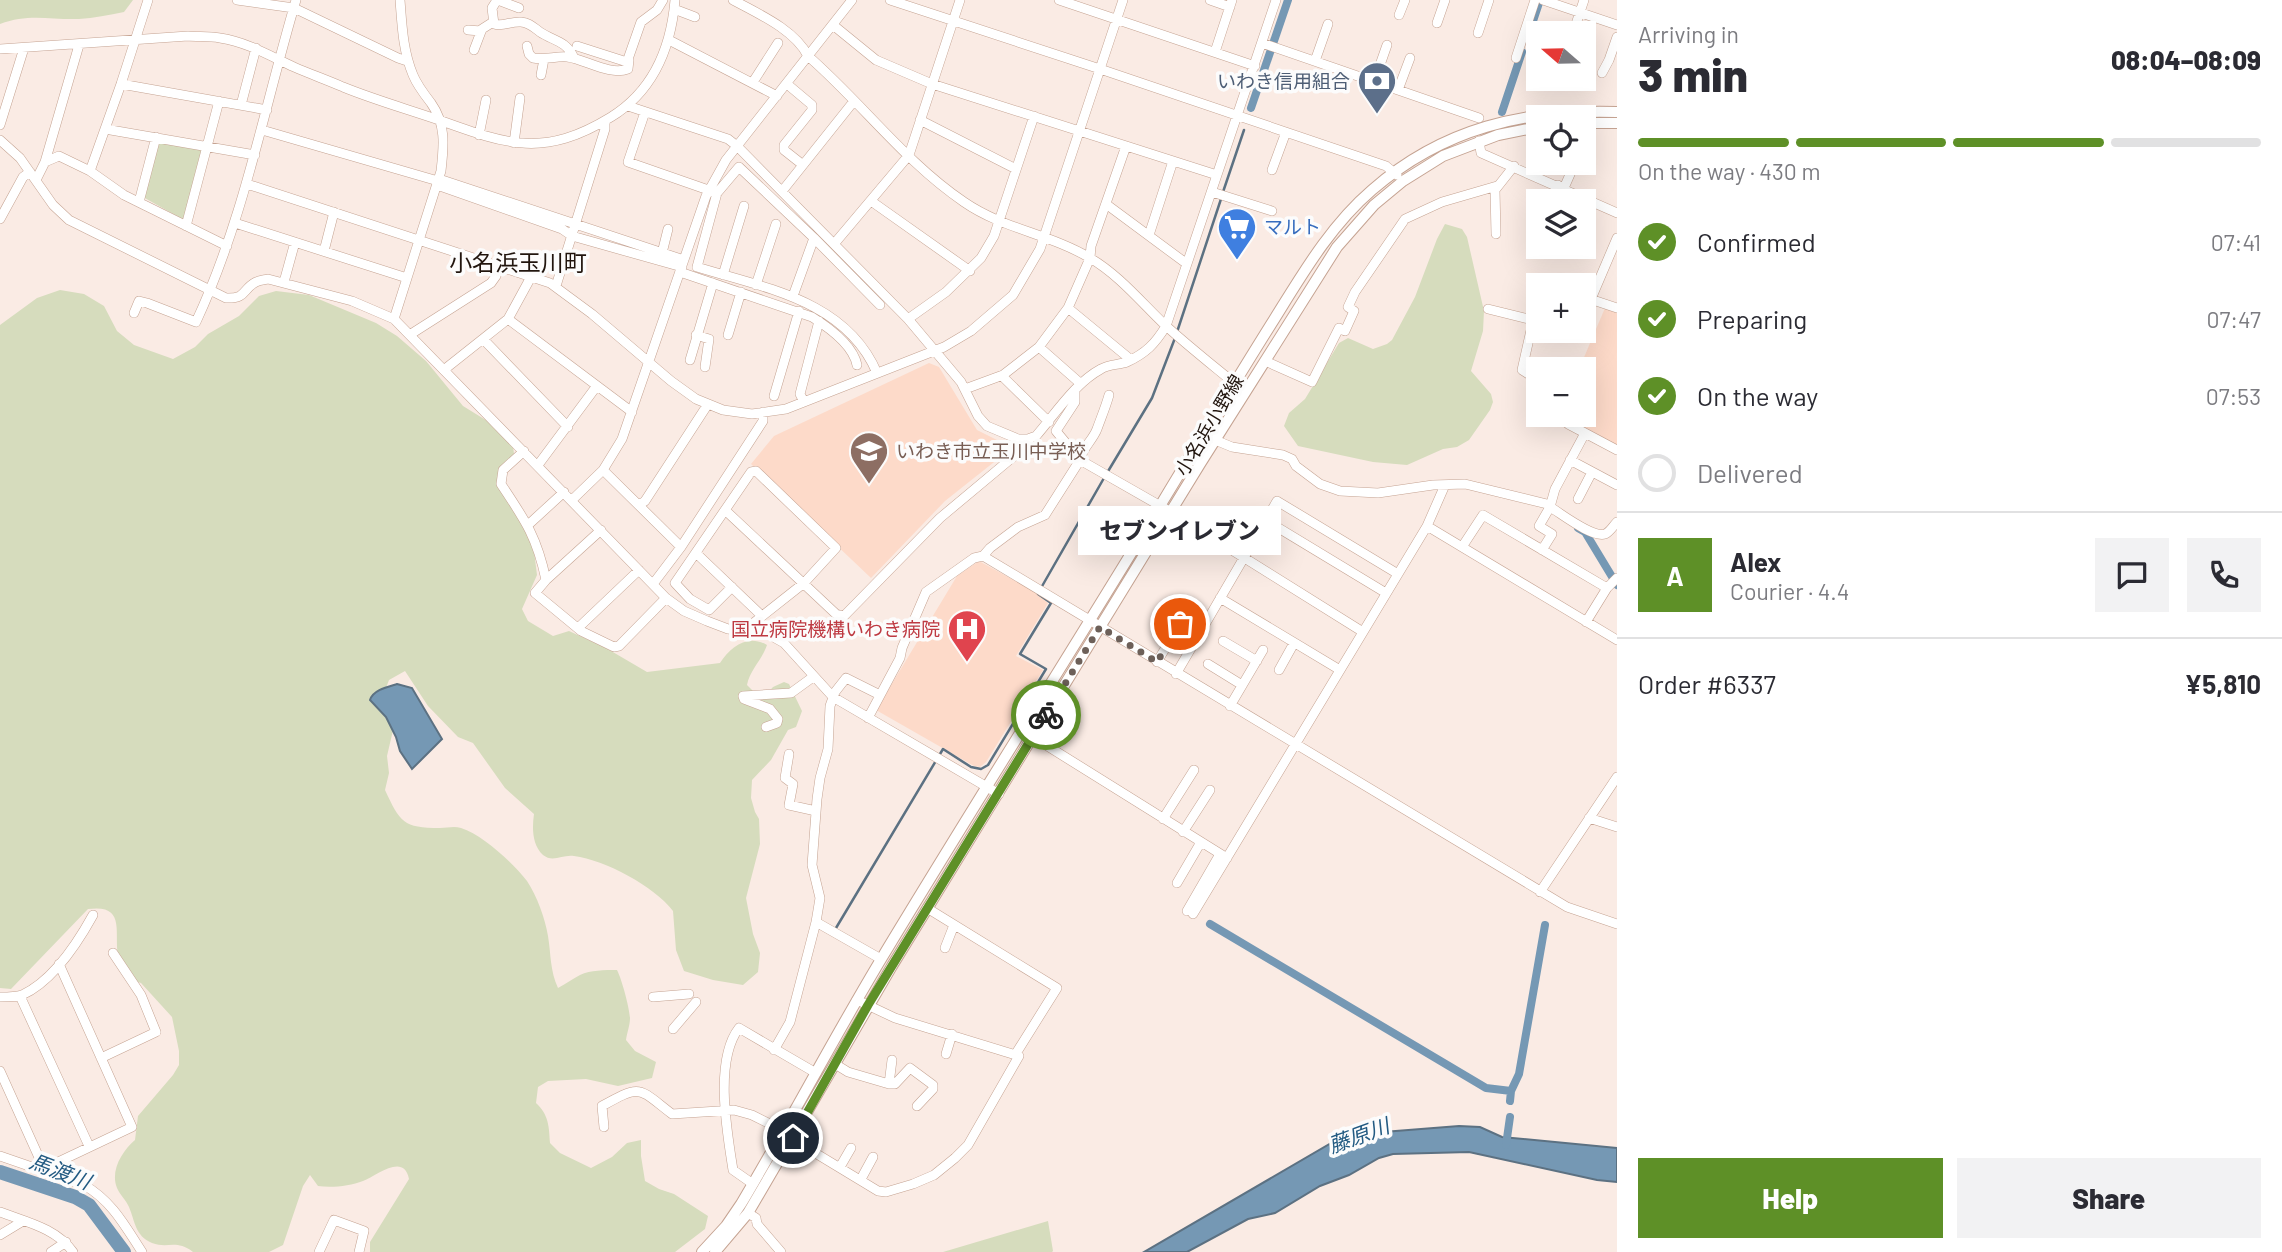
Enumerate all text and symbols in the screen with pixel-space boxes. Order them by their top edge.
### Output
text: Arriving in [1638,20,1739,48]
north arrow [1526,21,1596,91]
map controls [1526,21,1596,427]
text: 08:04–08:09 [2111,44,2261,75]
text: 3 min [1638,46,1748,101]
bank icon: いわき信用組合 [1356,60,1398,115]
place label: いわき信用組合 [1217,69,1350,92]
button: locate [1526,105,1596,175]
text: On the way · 430 m [1638,157,1820,185]
button: layers [1526,189,1596,259]
supermarket icon: マルト [1216,206,1258,261]
place label: マルト [1264,215,1321,238]
icon: check [1638,223,1676,261]
text: Confirmed [1697,226,1816,257]
text: 07:41 [2211,228,2261,256]
district label: 小名浜玉川町 [449,248,587,276]
button: + [1526,273,1596,343]
icon: check [1638,300,1676,338]
text: Preparing [1697,303,1807,334]
text: 07:47 [2206,305,2261,333]
button: − [1526,357,1596,427]
street label: 小名浜小野線 [1169,370,1248,480]
icon: check [1638,377,1676,415]
text: On the way [1697,380,1818,411]
text: 07:53 [2206,382,2261,410]
school or university icon: いわき市立玉川中学校 [848,430,890,485]
place label: いわき市立玉川中学校 [896,439,1086,462]
text: Delivered [1697,457,1803,488]
callout: セブンイレブン [1078,505,1282,554]
text: セブンイレブン [1099,516,1260,544]
button: chat [2095,538,2169,612]
button: phone [2187,538,2261,612]
text: Alex [1730,546,1781,577]
text: A [1666,560,1684,591]
text: Courier · 4.4 [1730,577,1849,605]
pin [1150,594,1210,654]
icon: bag [1161,605,1199,643]
hospital icon: 国立病院機構いわき病院 [946,608,988,663]
place label: 国立病院機構いわき病院 [731,617,940,640]
text: Order #6337 [1638,668,1776,699]
text: ¥5,810 [2184,668,2261,699]
courier [1011,680,1081,750]
icon: bike [1027,696,1065,734]
pin [763,1108,823,1168]
water label: 藤原川 [1325,1111,1394,1157]
icon: home [774,1119,812,1157]
water label: 馬渡川 [27,1148,96,1194]
button: Help [1638,1158,1943,1238]
button: Share [1957,1158,2261,1238]

